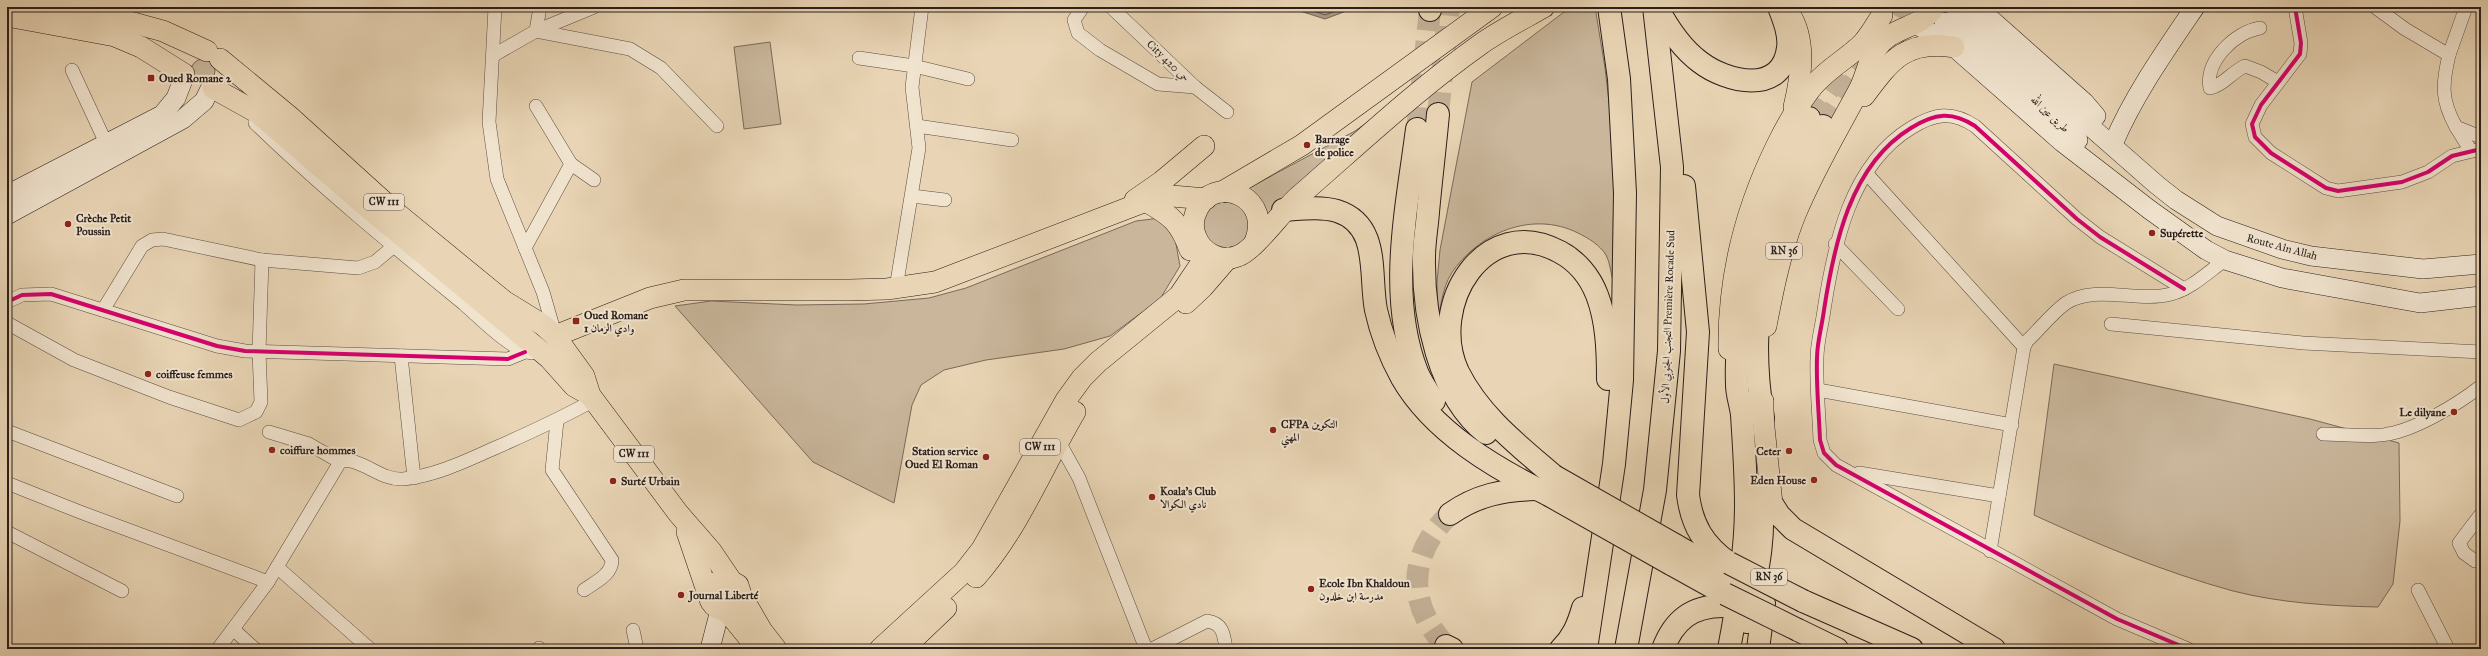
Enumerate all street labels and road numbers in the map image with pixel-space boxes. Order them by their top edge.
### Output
street label: City 420 حي [1143,37,1192,86]
street label: طريق عين الله [2027,91,2074,136]
road number: CW 111 [364,194,404,210]
street label: التجنب الجنوبي الأول Première Rocade Sud [1656,229,1680,404]
street label: Route Aîn Allah [2245,231,2319,263]
road number: RN 36 [1766,243,1802,259]
road number: CW 111 [1020,439,1060,455]
road number: CW 111 [614,446,654,462]
road number: RN 36 [1751,569,1787,585]

